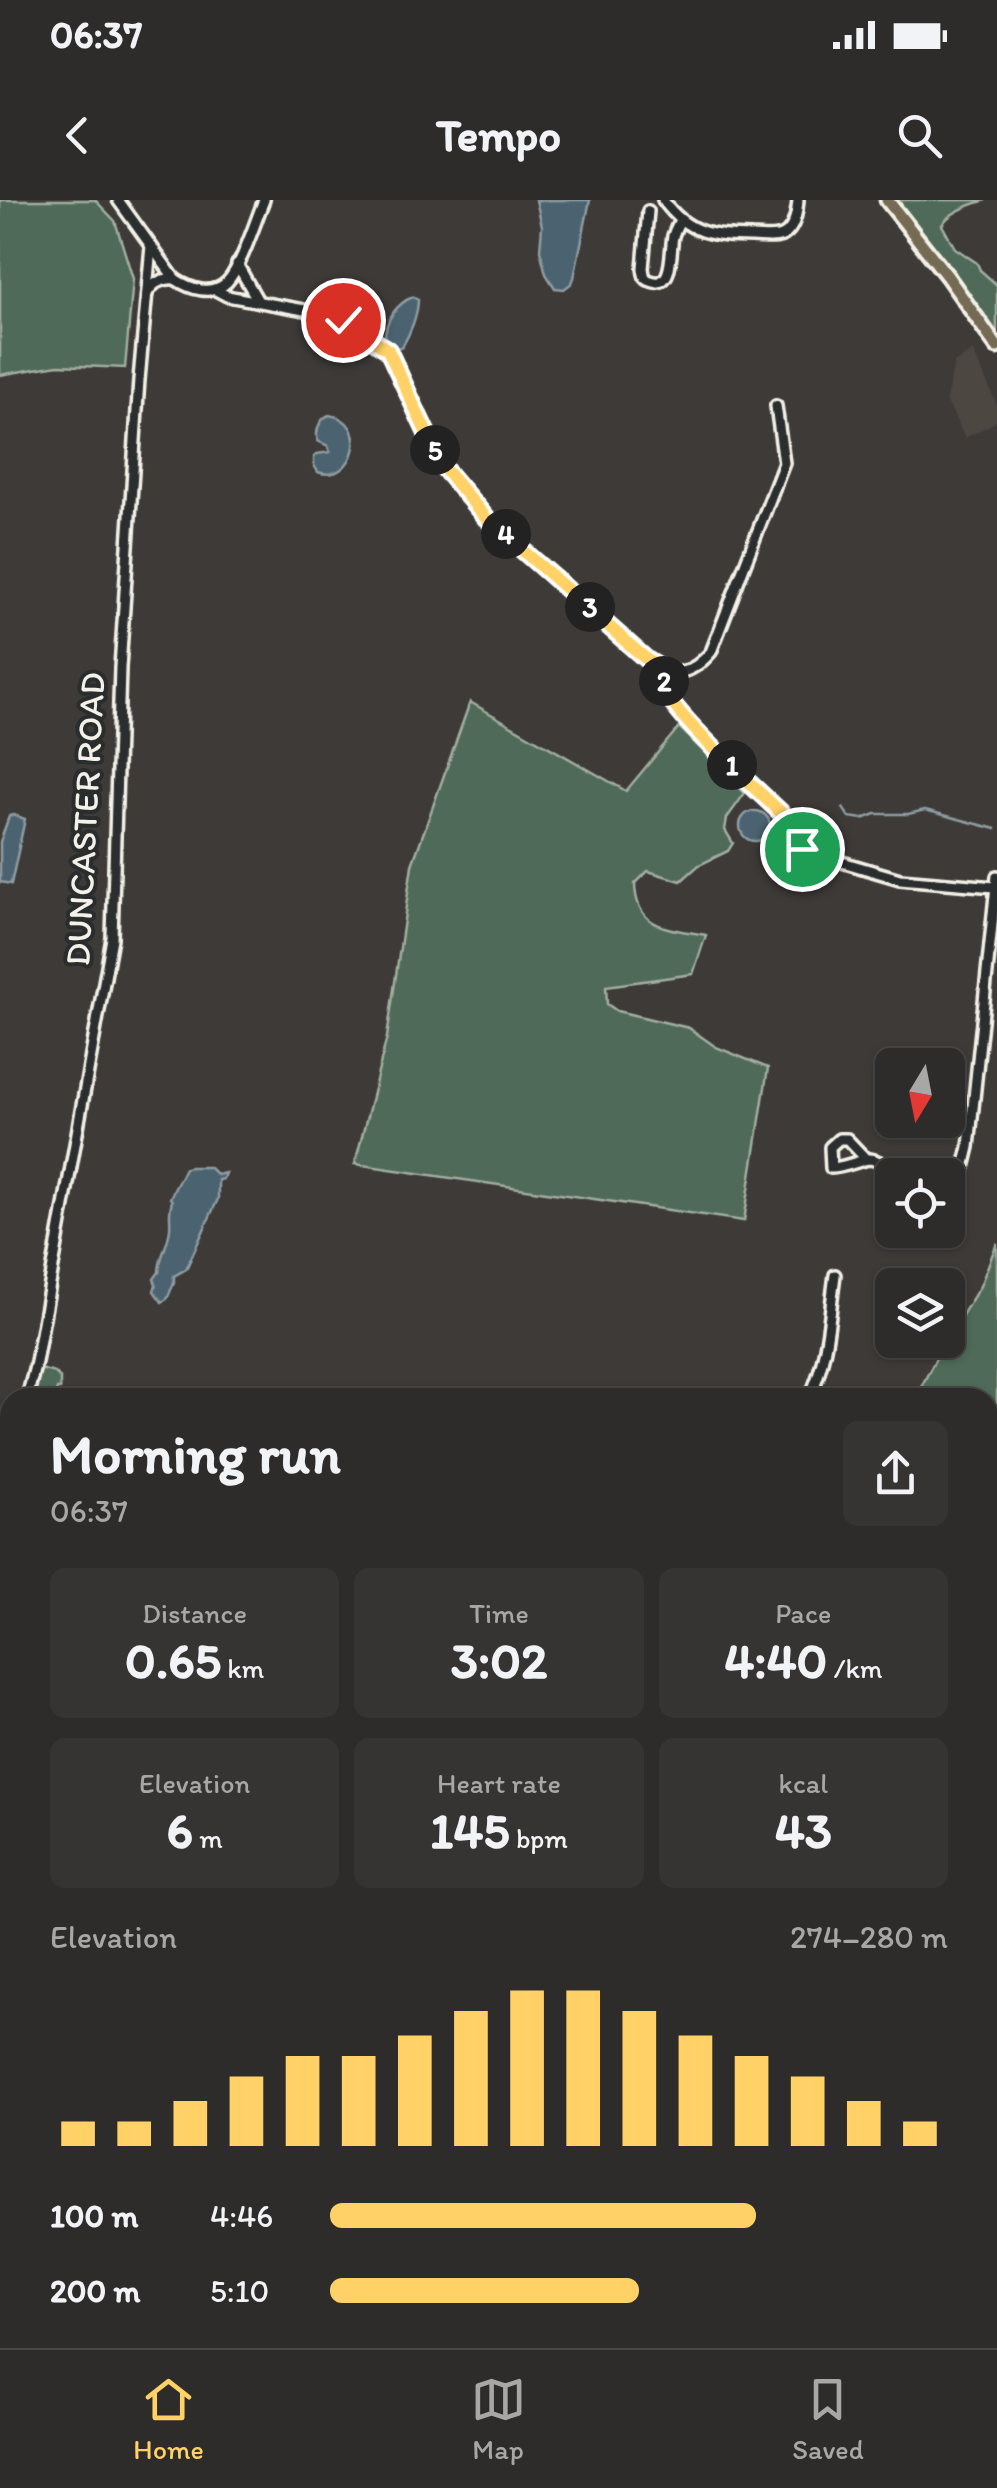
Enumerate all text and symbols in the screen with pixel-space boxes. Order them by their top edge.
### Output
text: 06:37 [50,12,142,58]
icon: back [50,108,105,163]
text: Tempo [436,108,561,162]
icon: search [892,108,947,163]
pin [301,278,386,363]
icon: check [316,293,371,348]
pin: 5 [410,425,460,475]
text: 5 [428,433,442,467]
pin: 4 [481,509,531,559]
text: 4 [498,517,514,551]
pin: 3 [565,582,615,632]
text: 3 [582,590,598,624]
pin: 2 [639,656,689,706]
text: 2 [657,664,671,698]
street label: DUNCASTER ROAD [56,671,114,967]
pin: 1 [707,740,757,790]
text: 1 [726,748,739,782]
pin [760,807,845,892]
icon: arrive [775,822,830,877]
north arrow [875,1048,965,1138]
map controls [875,1048,965,1358]
button: locate [875,1158,965,1248]
button: layers [875,1268,965,1358]
text: Morning run [50,1421,341,1487]
button: share [843,1421,948,1526]
text: 06:37 [50,1492,128,1530]
text: Distance [142,1596,247,1630]
text: Time [469,1596,529,1630]
text: Pace [775,1596,831,1630]
text: 0.65 [125,1630,221,1691]
text: 3:02 [451,1630,547,1691]
text: 4:40 [724,1630,827,1691]
text: km [221,1651,264,1685]
text: /km [827,1651,882,1685]
text: Elevation [139,1766,250,1800]
text: Heart rate [437,1766,561,1800]
text: kcal [778,1766,828,1800]
text: 6 [167,1800,193,1861]
text: 145 [430,1800,510,1861]
text: 43 [775,1800,832,1861]
text: m [193,1821,223,1855]
text: bpm [510,1821,568,1855]
text: Elevation [50,1918,177,1956]
text: 274–280 m [790,1918,948,1956]
text: 100 m [50,2197,138,2235]
text: 4:46 [210,2197,273,2235]
text: 200 m [50,2272,140,2310]
text: 5:10 [210,2272,269,2310]
tab: Home [133,2372,204,2466]
tab: Map [471,2372,526,2466]
tab: Saved [792,2372,864,2466]

